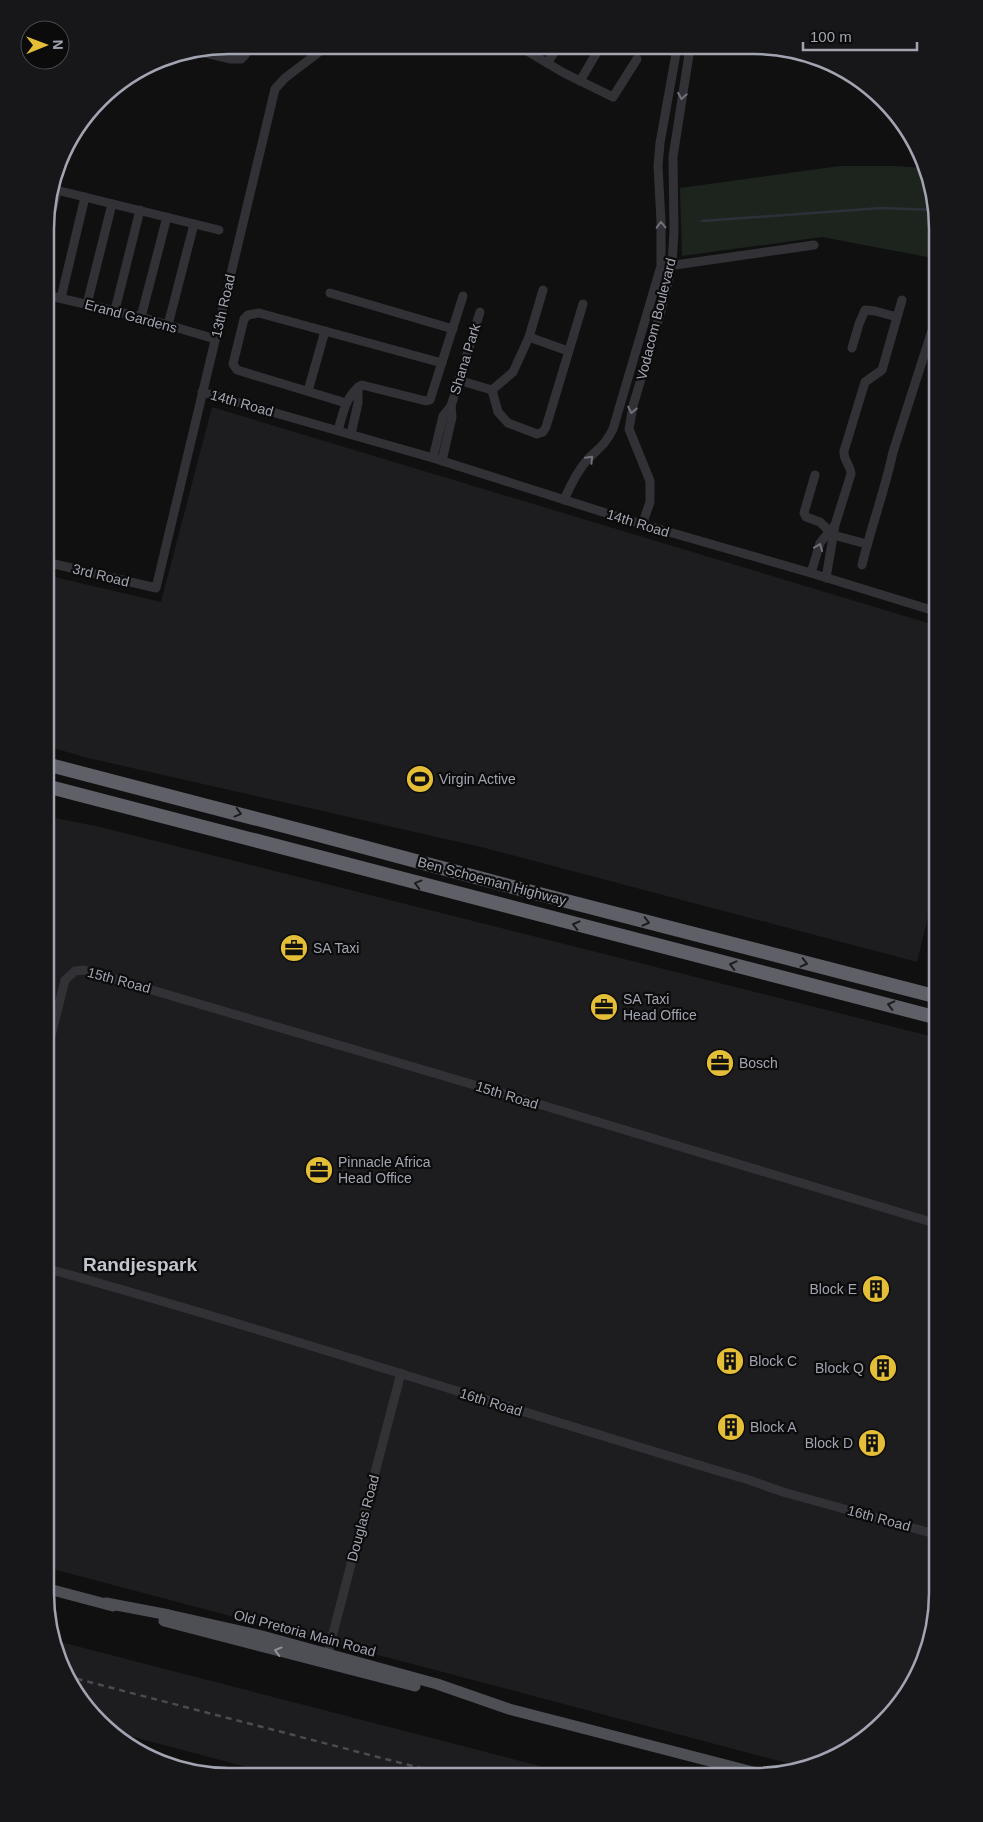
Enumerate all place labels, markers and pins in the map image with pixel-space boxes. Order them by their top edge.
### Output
sports icon: Virgin Active [405,764,435,794]
place label: Virgin Active [439,771,516,787]
office icon: SA Taxi [279,933,309,963]
place label: SA Taxi [313,940,359,956]
place label: SA Taxi Head Office [623,991,697,1023]
office icon: SA Taxi Head Office [589,992,619,1022]
office icon: Bosch [705,1048,735,1078]
place label: Bosch [739,1055,778,1071]
place label: Pinnacle Africa Head Office [338,1154,431,1186]
office icon: Pinnacle Africa Head Office [304,1155,334,1185]
building icon: Block E [861,1274,891,1304]
place label: Block E [810,1281,857,1297]
building icon: Block C [715,1346,745,1376]
place label: Block C [749,1353,797,1369]
building icon: Block Q [868,1353,898,1383]
place label: Block Q [815,1360,864,1376]
building icon: Block A [716,1412,746,1442]
place label: Block A [750,1419,797,1435]
building icon: Block D [857,1428,887,1458]
place label: Block D [805,1435,853,1451]

